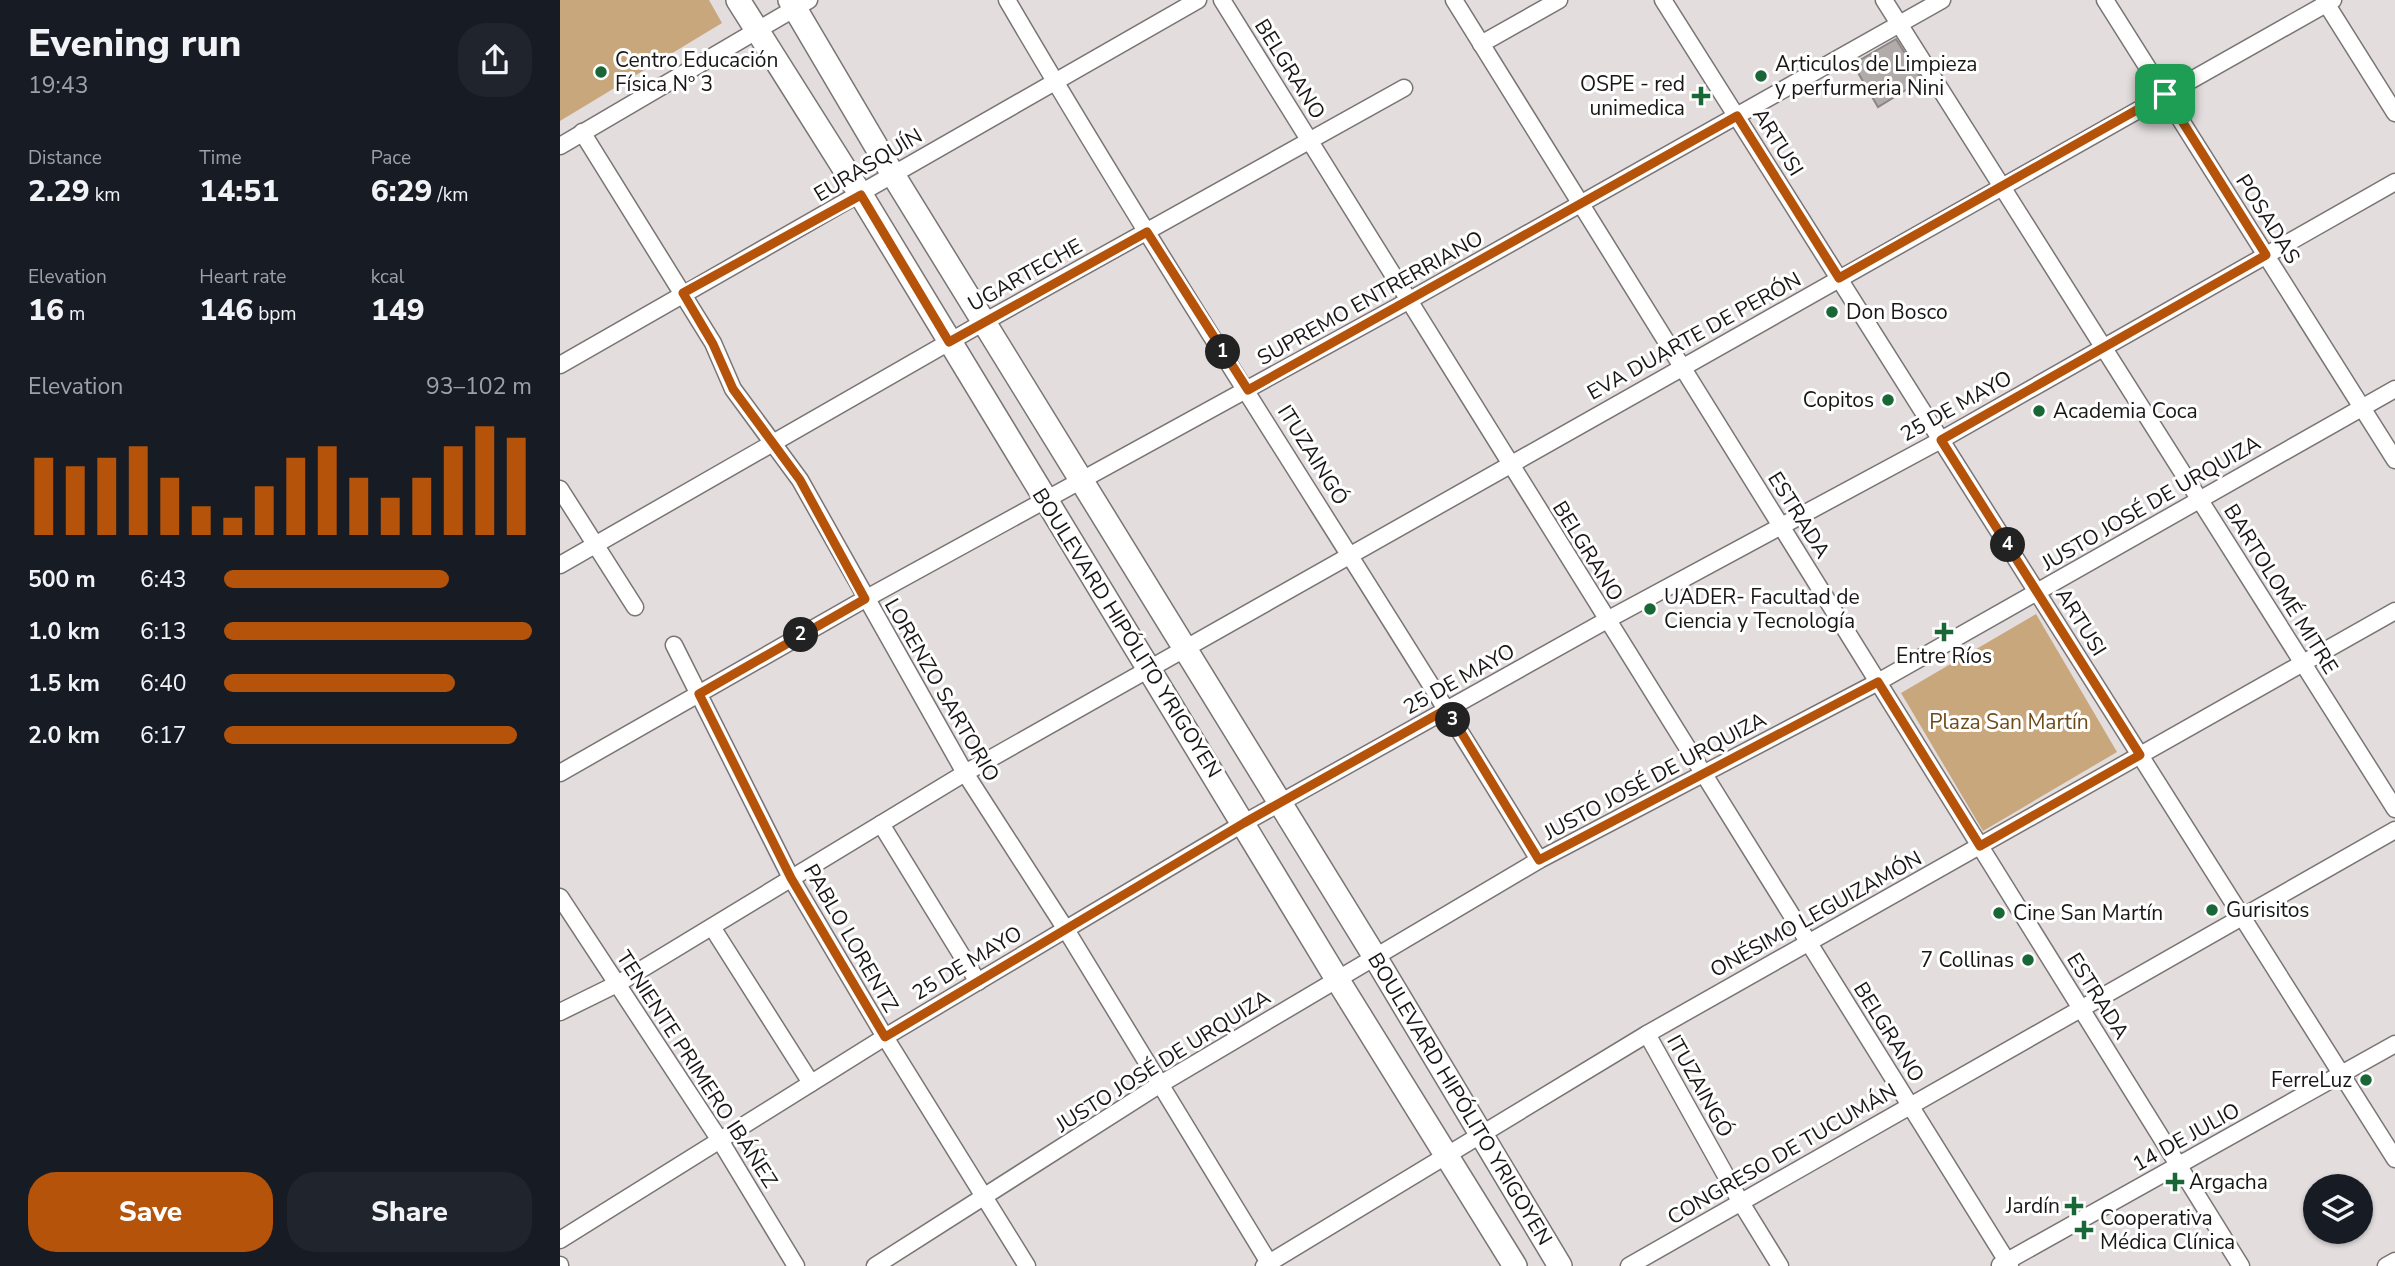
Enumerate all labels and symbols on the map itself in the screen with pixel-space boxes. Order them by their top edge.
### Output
street label: BELGRANO [1248,14,1332,124]
place label: Centro Educación Física Nº 3 [615,46,778,98]
place label: Articulos de Limpieza y perfurmeria Nini [1775,50,1977,102]
marker: Centro Educación Física Nº 3 [593,64,609,80]
pin [2135,64,2195,124]
marker: Articulos de Limpieza y perfurmeria Nini [1753,68,1769,84]
place label: OSPE - red unimedica [1580,70,1685,122]
marker: OSPE - red unimedica [1691,86,1711,106]
street label: ARTUSI [1746,103,1810,181]
street label: EURASQUÍN [809,122,927,208]
street label: POSADAS [2229,169,2307,269]
street label: SUPREMO ENTRERRIANO [1252,224,1488,372]
street label: UGARTECHE [963,232,1087,318]
street label: EVA DUARTE DE PERÓN [1582,265,1806,407]
place label: Don Bosco [1846,298,1948,326]
marker: Don Bosco [1824,304,1840,320]
pin: 1 [1206,334,1240,370]
street label: 25 DE MAYO [1895,364,2017,448]
place label: Copitos [1803,386,1874,414]
marker: Copitos [1880,392,1896,408]
place label: Academia Coca [2053,397,2198,425]
street label: ITUZAINGÓ [1271,400,1355,510]
marker: Academia Coca [2031,403,2047,419]
street label: JUSTO JOSÉ DE URQUIZA [2036,429,2265,578]
street label: ESTRADA [1761,466,1837,564]
street label: BOULEVARD HIPÓLITO YRIGOYEN [1026,483,1228,783]
street label: BELGRANO [1546,496,1630,606]
street label: BARTOLOMÉ MITRE [2217,499,2345,679]
pin: 4 [1990,528,2026,562]
place label: UADER- Facultad de Ciencia y Tecnología [1664,583,1860,635]
street label: ARTUSI [2049,583,2113,661]
street label: LORENZO SARTORIO [878,593,1006,787]
marker: UADER- Facultad de Ciencia y Tecnología [1642,601,1658,617]
pin: 2 [784,618,818,652]
marker: Entre Ríos [1936,624,1952,640]
street label: 25 DE MAYO [1398,637,1520,721]
place label: Entre Ríos [1896,642,1992,670]
pin: 3 [1436,702,1470,738]
street label: JUSTO JOSÉ DE URQUIZA [1538,705,1771,847]
park label: Plaza San Martín [1929,708,2089,736]
street label: ONÉSIMO LEGUIZAMÓN [1705,844,1927,984]
street label: PABLO LORENTZ [797,859,905,1017]
place label: Gurisitos [2226,896,2309,924]
place label: Cine San Martín [2013,899,2163,927]
marker: Gurisitos [2204,902,2220,918]
marker: Cine San Martín [1991,905,2007,921]
street label: 25 DE MAYO [907,919,1027,1007]
street label: TENIENTE PRIMERO IBÁÑEZ [610,945,784,1193]
place label: 7 Collinas [1920,946,2014,974]
street label: BOULEVARD HIPÓLITO YRIGOYEN [1361,947,1559,1251]
street label: ESTRADA [2060,947,2136,1045]
marker: 7 Collinas [2020,952,2036,968]
street label: BELGRANO [1847,977,1931,1087]
street label: JUSTO JOSÉ DE URQUIZA [1050,983,1276,1139]
street label: ITUZAINGÓ [1660,1030,1740,1142]
place label: FerreLuz [2271,1066,2352,1094]
marker: FerreLuz [2358,1072,2374,1088]
street label: CONGRESO DE TUCUMÁN [1662,1077,1902,1231]
street label: 14 DE JULIO [2127,1096,2245,1178]
place label: Argacha [2189,1168,2268,1196]
marker: Argacha [2167,1174,2183,1190]
place label: Jardín [2005,1192,2060,1220]
marker: Jardín [2066,1198,2082,1214]
place label: Cooperativa Médica Clínica [2100,1204,2235,1256]
marker: Cooperativa Médica Clínica [2074,1220,2094,1240]

